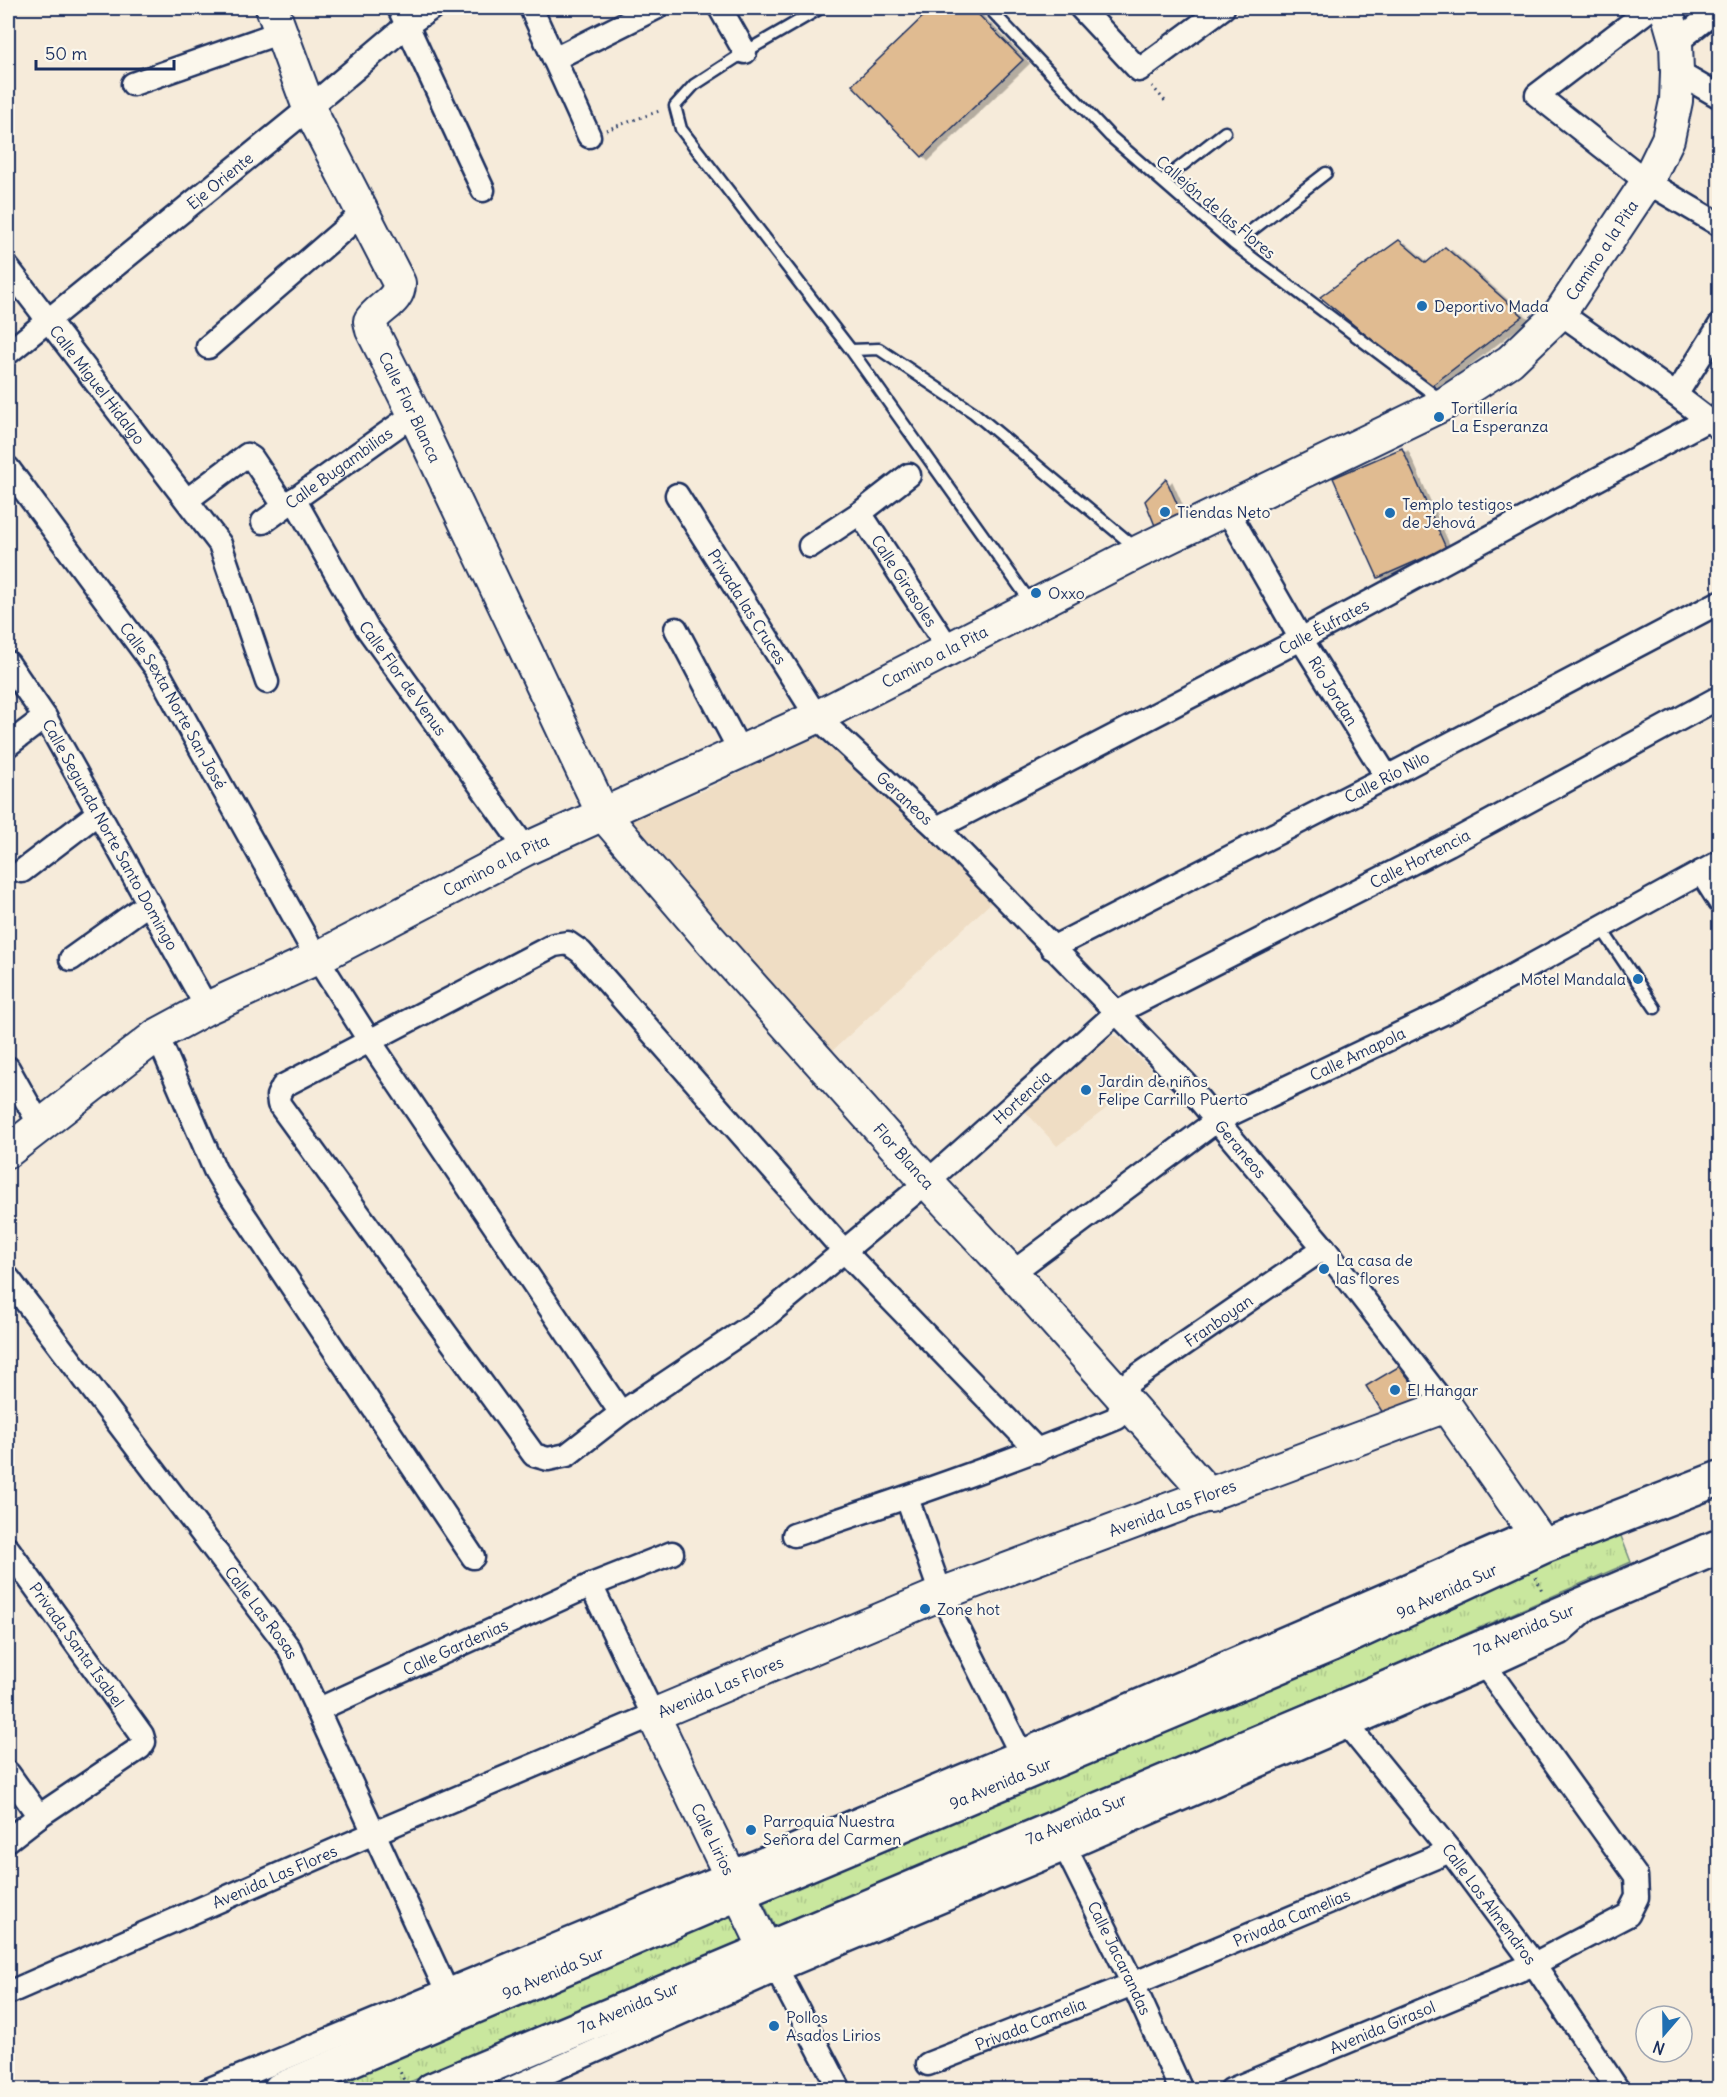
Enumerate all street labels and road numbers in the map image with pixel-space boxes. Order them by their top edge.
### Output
street label: Eje Oriente [183,148,257,214]
street label: Callejón de las Flores [1152,151,1280,263]
street label: Camino a la Pita [1561,196,1642,304]
street label: Calle Miguel Hidalgo [45,321,150,448]
street label: Calle Flor Blanca [374,348,445,466]
street label: Calle Bugambilias [281,423,396,513]
street label: Calle Girasoles [867,531,942,630]
street label: Privada las Cruces [704,545,791,668]
street label: Calle Éufrates [1275,594,1372,659]
street label: Calle Flor de Venus [355,617,451,740]
street label: Calle Sexta Norte San José [116,618,231,792]
street label: Camino a la Pita [878,621,991,692]
street label: Río Jordan [1304,653,1362,729]
street label: Calle Segunda Norte Santo Domingo [38,716,183,954]
street label: Calle Río Nilo [1341,747,1433,807]
street label: Geraneos [872,767,937,829]
street label: Calle Hortencia [1366,825,1474,893]
street label: Camino a la Pita [439,830,552,901]
street label: Calle Amapola [1306,1023,1409,1085]
street label: Hortencia [989,1066,1055,1128]
street label: Geraneos [1210,1116,1271,1182]
street label: Flor Blanca [869,1119,939,1193]
street label: Franboyan [1180,1290,1256,1351]
street label: Avenida Las Flores [1106,1475,1239,1541]
street label: 9a Avenida Sur [1393,1559,1501,1623]
street label: Calle Las Rosas [221,1562,303,1662]
street label: Privada Santa Isabel [25,1578,129,1711]
street label: 7a Avenida Sur [1471,1599,1578,1660]
street label: Calle Gardenias [400,1614,511,1680]
street label: Avenida Las Flores [655,1651,786,1722]
street label: 9a Avenida Sur [946,1753,1055,1814]
street label: 7a Avenida Sur [1023,1789,1130,1849]
street label: Calle Lirios [687,1800,739,1878]
street label: Calle Los Almendros [1438,1839,1541,1968]
street label: Avenida Las Flores [209,1840,340,1912]
street label: Privada Camelias [1230,1884,1353,1951]
street label: Calle Jacarandas [1083,1898,1156,2018]
street label: 9a Avenida Sur [499,1942,607,2004]
street label: 7a Avenida Sur [575,1977,682,2037]
street label: Privada Camelia [972,1993,1089,2055]
street label: Avenida Girasol [1327,1996,1438,2058]

